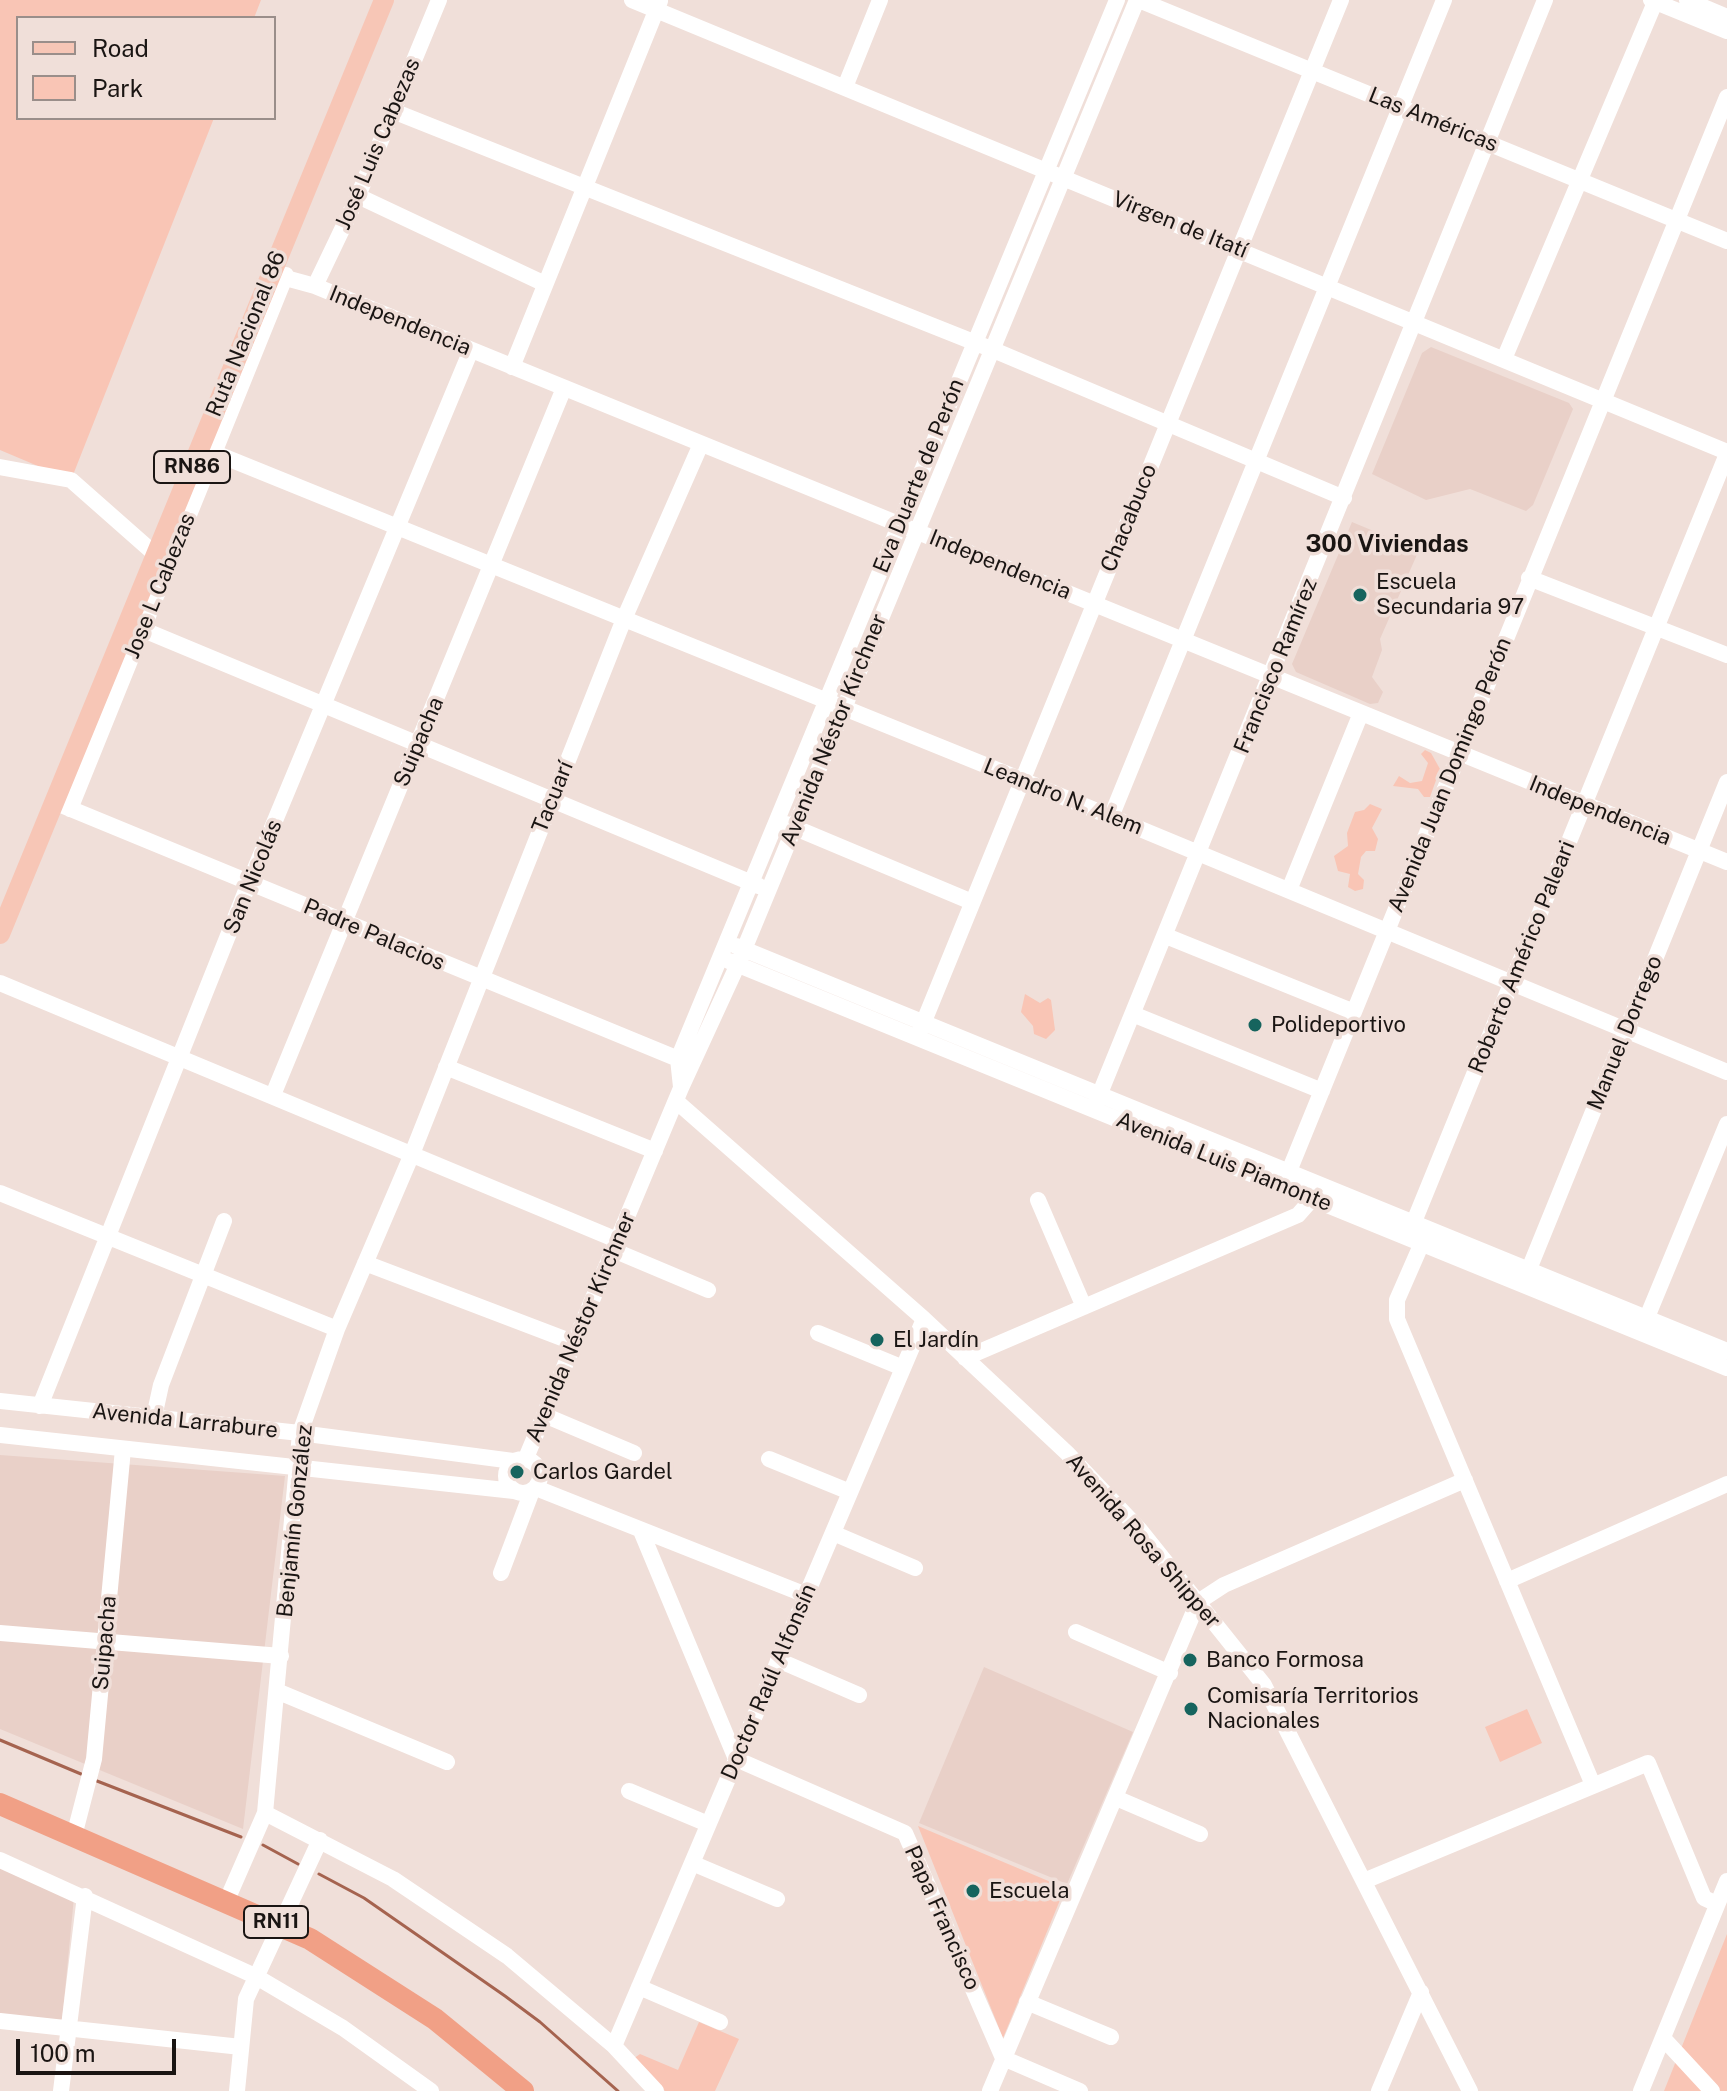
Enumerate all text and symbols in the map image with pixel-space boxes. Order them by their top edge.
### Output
legend [16,16,276,120]
text: Road [92,34,149,62]
street label: José Luis Cabezas [330,54,426,234]
text: Park [92,74,143,102]
street label: Las Américas [1365,82,1501,158]
street label: Virgen de Itatí [1109,186,1251,264]
street label: Ruta Nacional 86 [201,247,291,421]
street label: Independencia [325,281,475,361]
street label: Eva Duarte de Perón [868,375,970,577]
road number: RN86 [154,451,230,483]
street label: Chacabuco [1095,460,1163,576]
street label: Jose L Cabezas [119,510,201,662]
street label: Independencia [925,525,1075,605]
district label: 300 Viviendas [1305,531,1469,559]
place label: Escuela Secundaria 97 [1376,569,1524,620]
street label: Francisco Ramírez [1229,574,1323,758]
marker: Escuela Secundaria 97 [1351,586,1369,604]
street label: Avenida Néstor Kirchner [775,610,893,850]
street label: Avenida Juan Domingo Perón [1383,634,1517,916]
street label: Suipacha [388,693,450,791]
street label: Leandro N. Alem [980,753,1146,841]
street label: Tacuarí [527,757,579,837]
street label: Independencia [1525,771,1675,851]
street label: San Nicolás [218,816,288,938]
street label: Roberto Américo Paleari [1463,837,1581,1077]
street label: Padre Palacios [299,893,449,977]
street label: Manuel Dorrego [1582,952,1668,1114]
place label: Polideportivo [1271,1012,1406,1038]
marker: Polideportivo [1246,1016,1264,1034]
street label: Avenida Luis Piamonte [1112,1107,1336,1217]
street label: Avenida Néstor Kirchner [520,1208,642,1446]
place label: El Jardín [893,1327,979,1353]
marker: El Jardín [868,1331,886,1349]
street label: Avenida Larrabure [91,1398,279,1444]
street label: Benjamín González [272,1423,318,1619]
street label: Avenida Rosa Shipper [1060,1448,1226,1634]
place label: Carlos Gardel [533,1459,673,1485]
marker: Carlos Gardel [508,1463,526,1481]
street label: Doctor Raúl Alfonsín [716,1580,822,1784]
street label: Suipacha [88,1595,122,1691]
place label: Banco Formosa [1206,1647,1364,1673]
marker: Banco Formosa [1181,1651,1199,1669]
place label: Comisaría Territorios Nacionales [1207,1683,1419,1734]
marker: Comisaría Territorios Nacionales [1182,1700,1200,1718]
street label: Papa Francisco [898,1842,986,1994]
place label: Escuela [989,1878,1069,1904]
marker: Escuela [964,1882,982,1900]
road number: RN11 [244,1906,308,1938]
scale bar [20,2023,180,2073]
text: 100 m [30,2039,96,2067]

